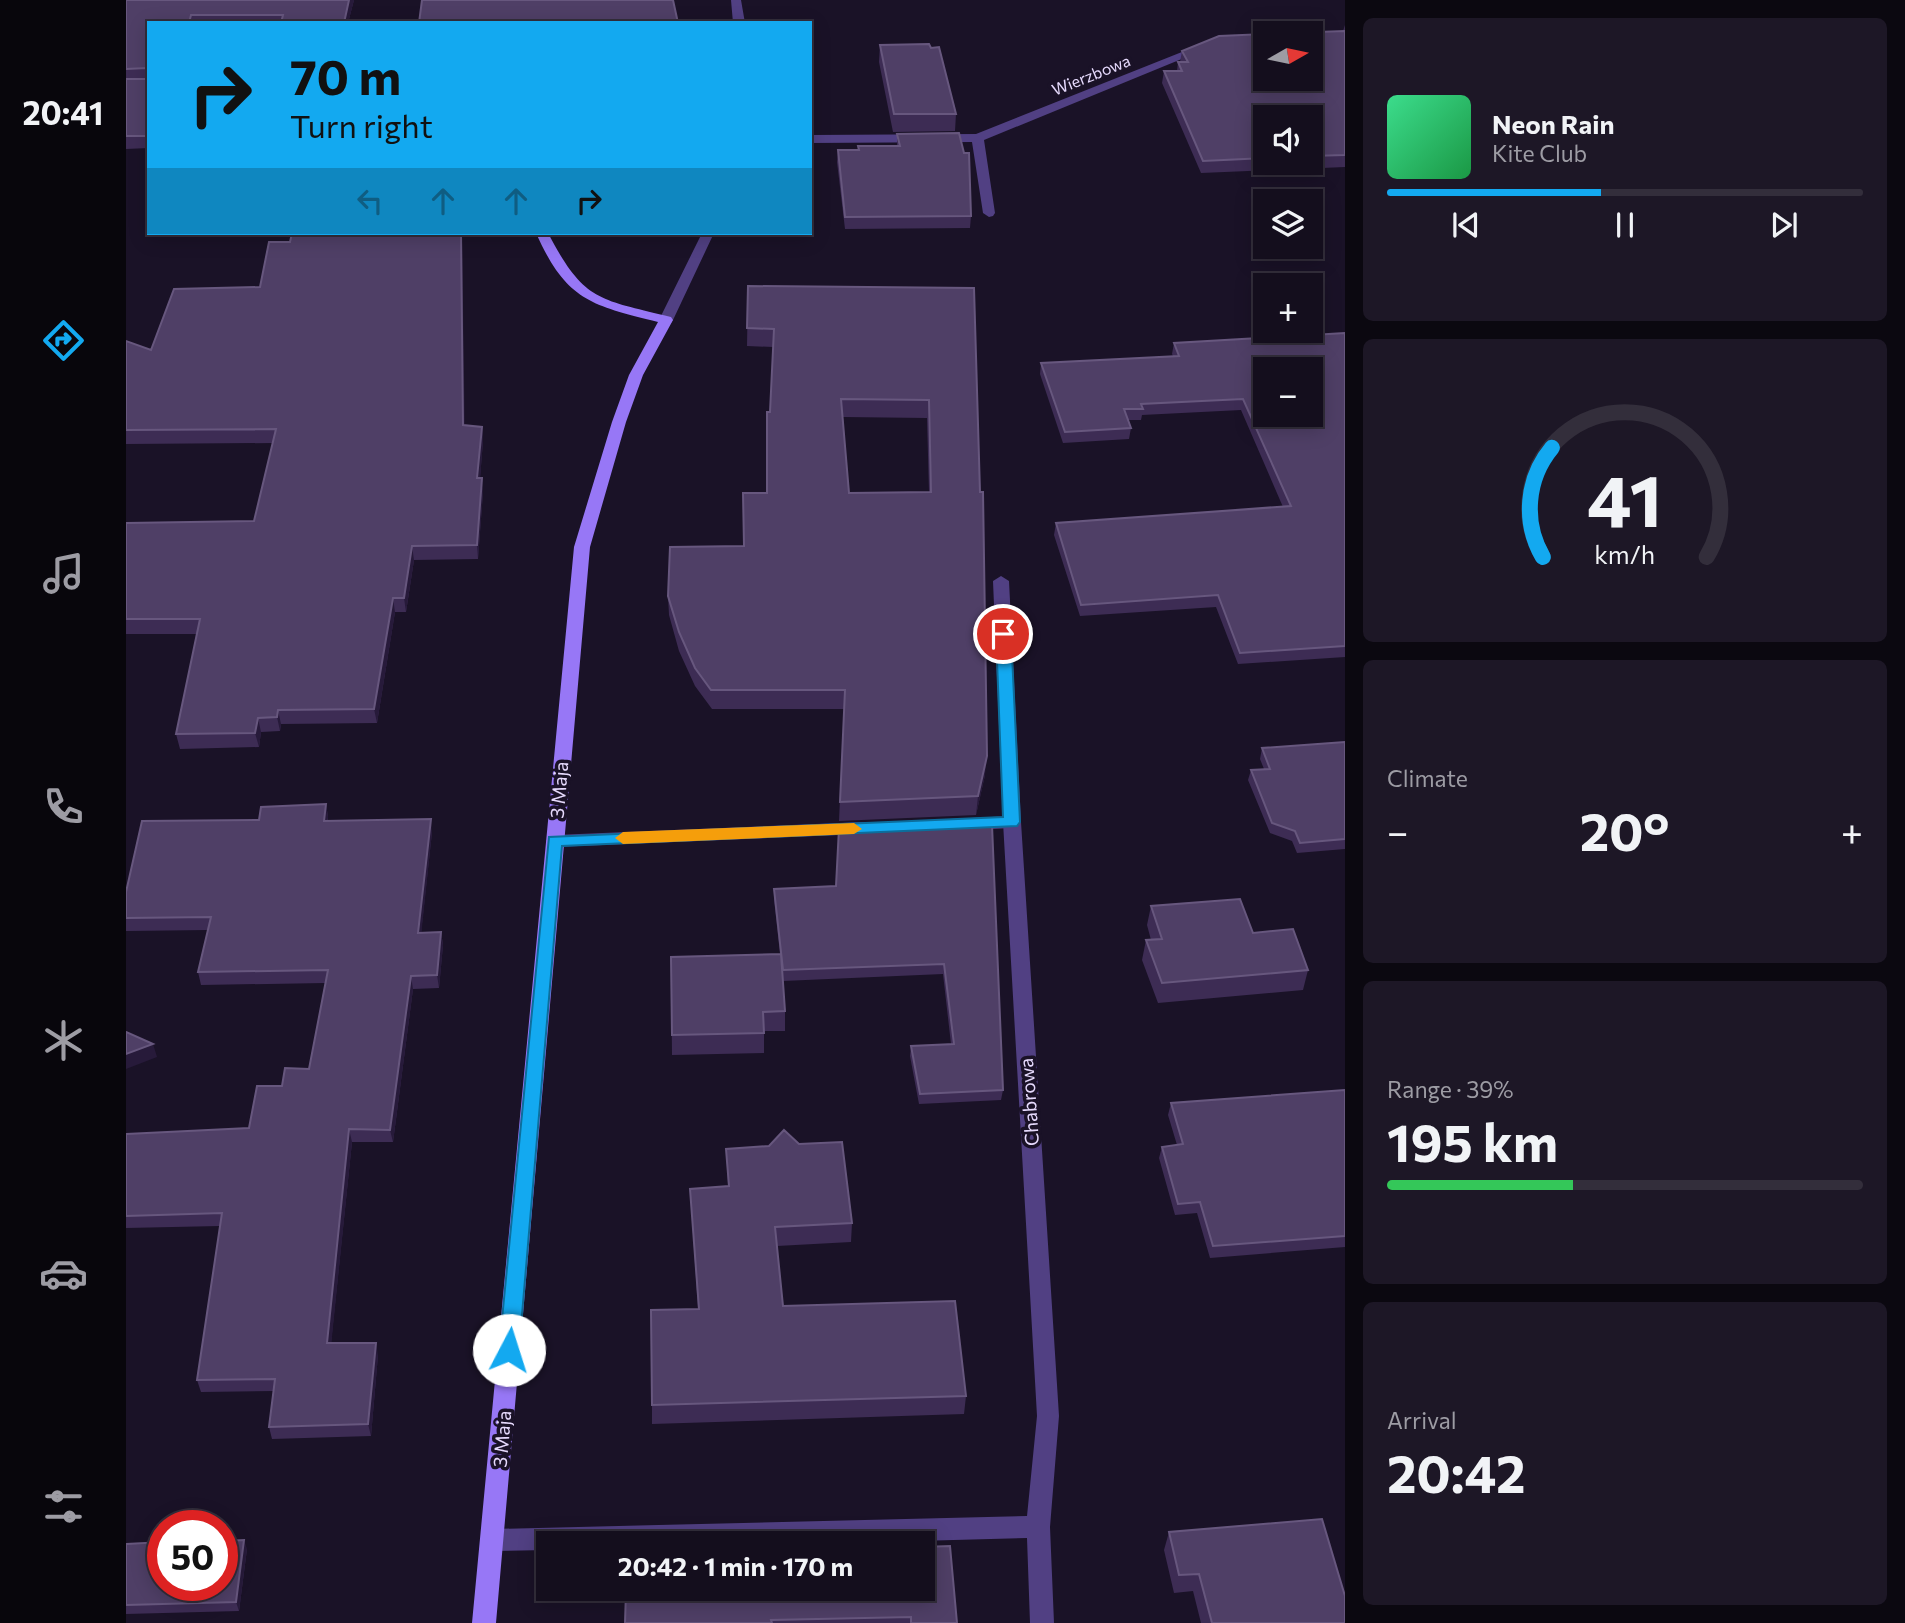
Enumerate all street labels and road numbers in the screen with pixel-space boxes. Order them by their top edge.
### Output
street label: Wierzbowa [1049,50,1133,99]
street label: 3 Maja [545,760,572,819]
street label: Chabrowa [1014,1057,1043,1147]
street label: 3 Maja [488,1409,515,1468]

